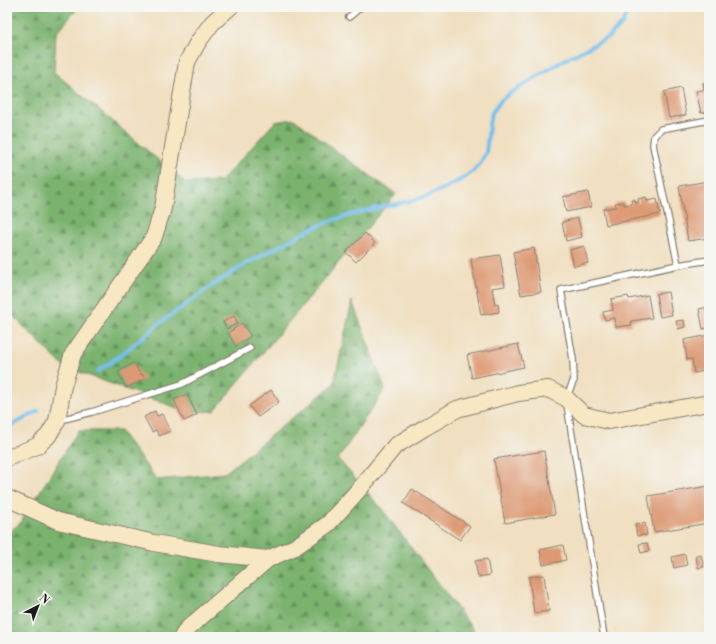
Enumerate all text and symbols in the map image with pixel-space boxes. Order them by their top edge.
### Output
north arrow [18,586,58,626]
text: N [36,591,52,608]

